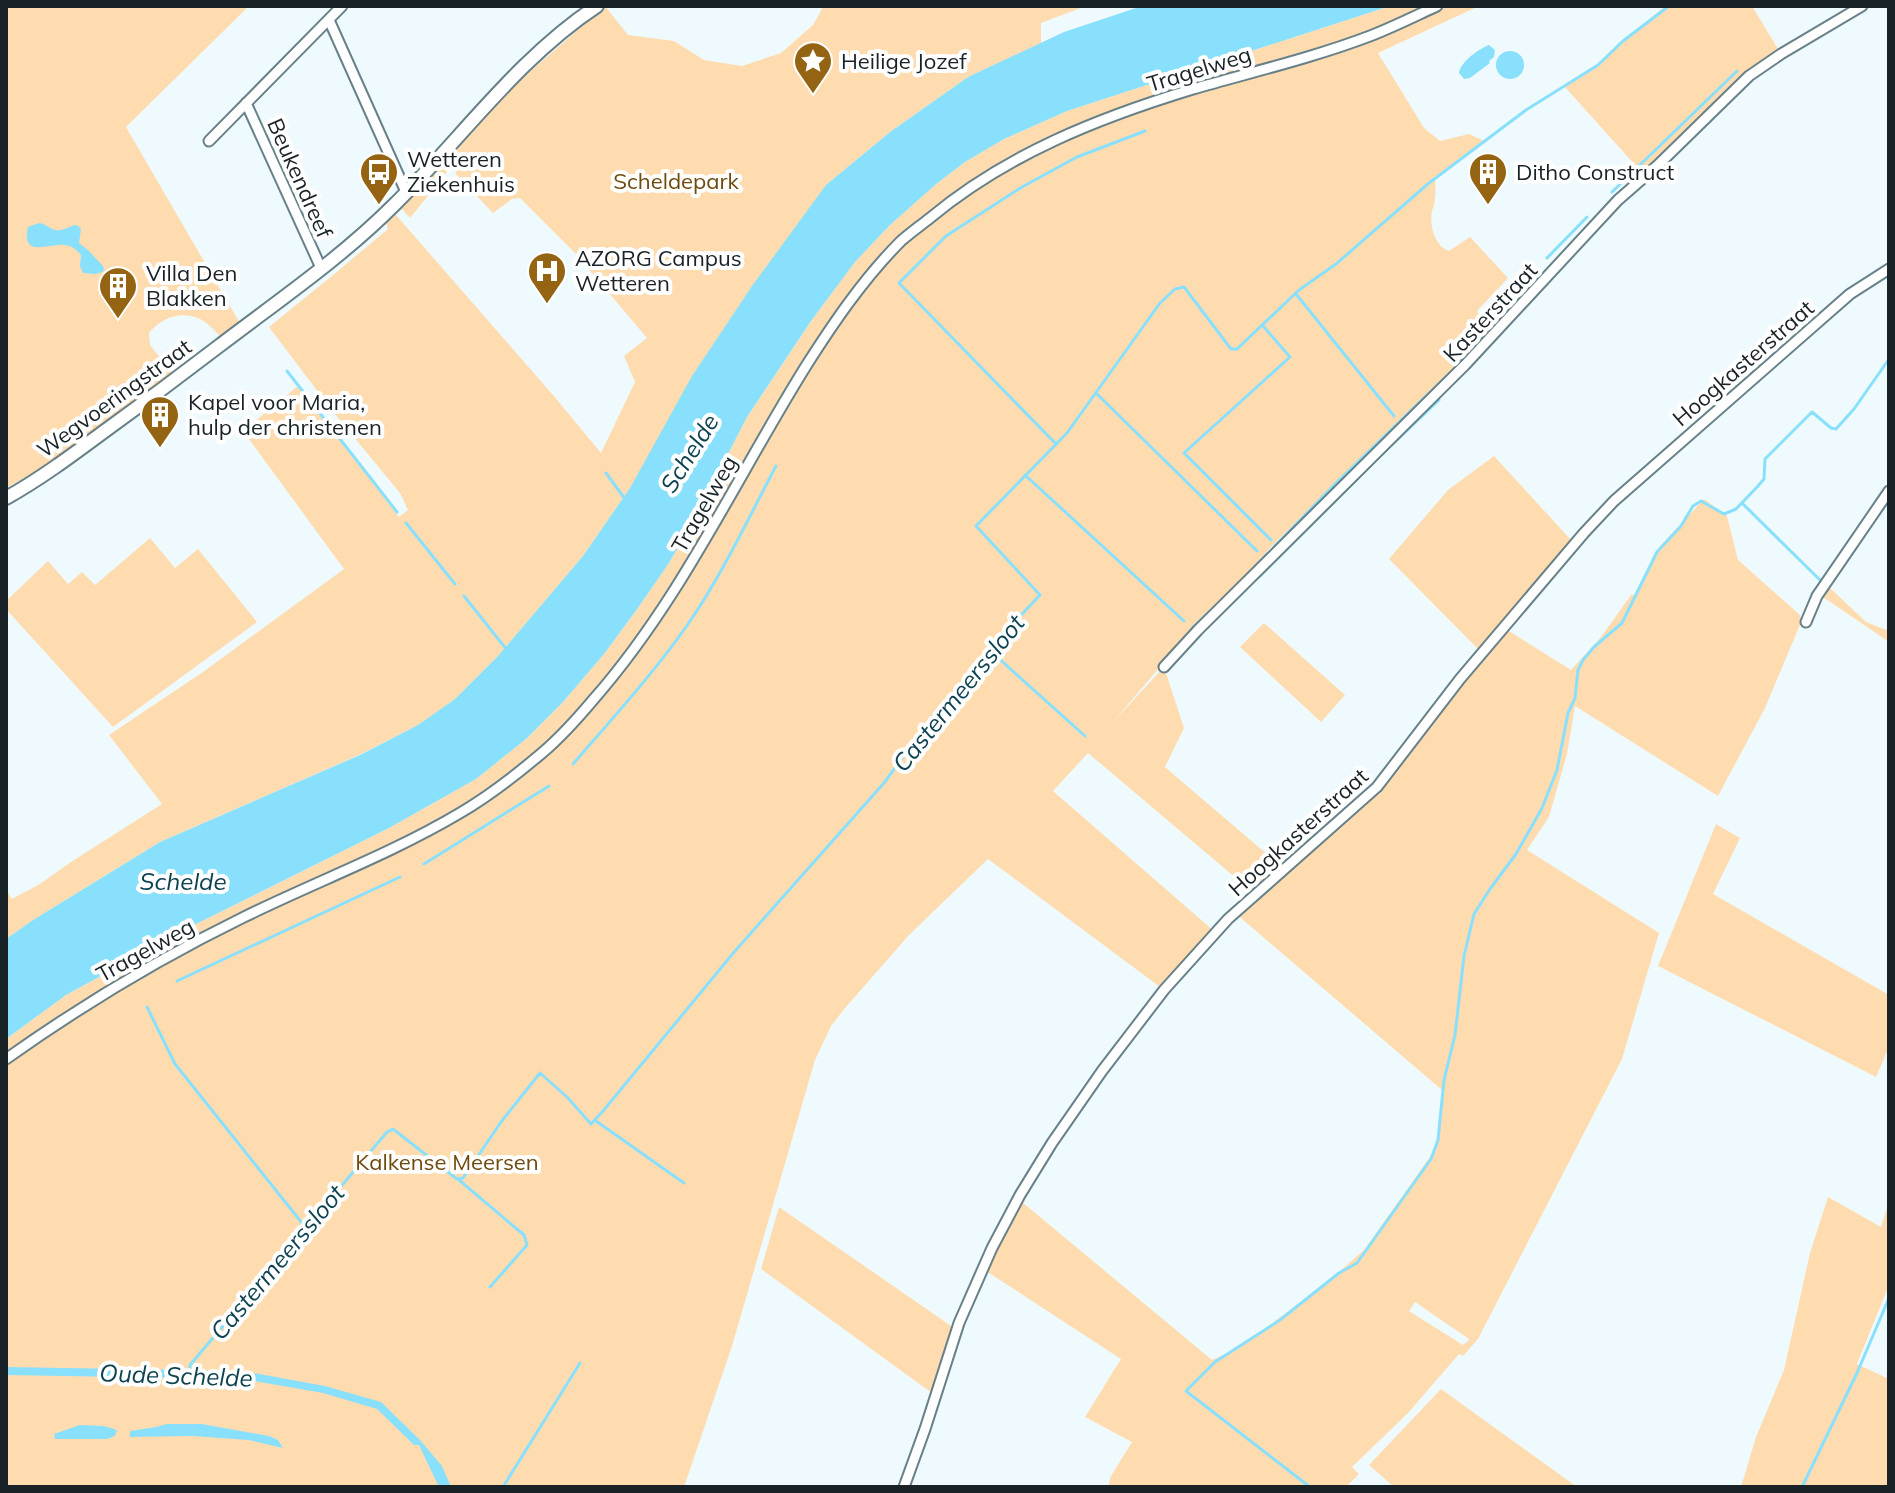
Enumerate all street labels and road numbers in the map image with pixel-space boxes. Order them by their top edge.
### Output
street label: Tragelweg [1144,40,1254,98]
street label: Beukendreef [261,114,339,243]
street label: Kasterstraat [1437,256,1543,368]
street label: Hoogkasterstraat [1666,294,1820,432]
street label: Wegvoeringstraat [31,332,197,463]
street label: Tragelweg [665,451,743,557]
street label: Hoogkasterstraat [1222,762,1374,902]
street label: Tragelweg [91,912,199,988]

